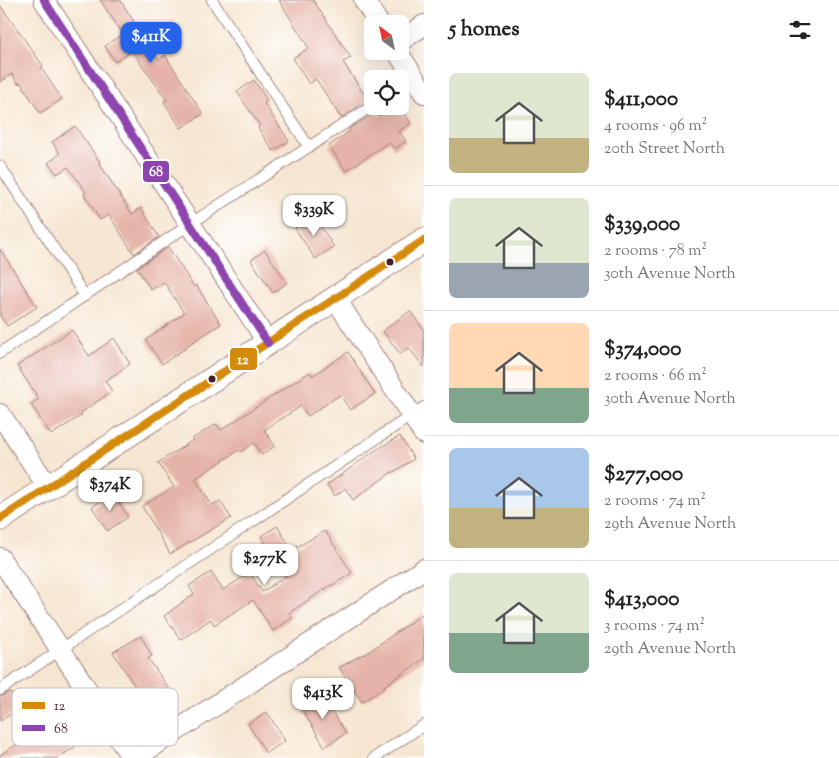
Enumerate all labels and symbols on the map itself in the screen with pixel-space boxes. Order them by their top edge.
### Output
north arrow [364,15,409,60]
pin: $411K [116,22,186,64]
line badge: 68 [142,160,170,183]
text: 68 [149,163,163,183]
pin: $339K [279,194,349,237]
unlabelled marker [385,257,395,267]
line badge: 12 [229,347,258,371]
text: 12 [237,351,249,371]
unlabelled marker [207,374,217,384]
pin: $374K [75,470,145,512]
pin: $277K [230,544,300,586]
pin: $413K [288,678,358,720]
legend [12,688,178,746]
text: 12 [54,697,66,717]
text: 68 [54,720,68,740]

